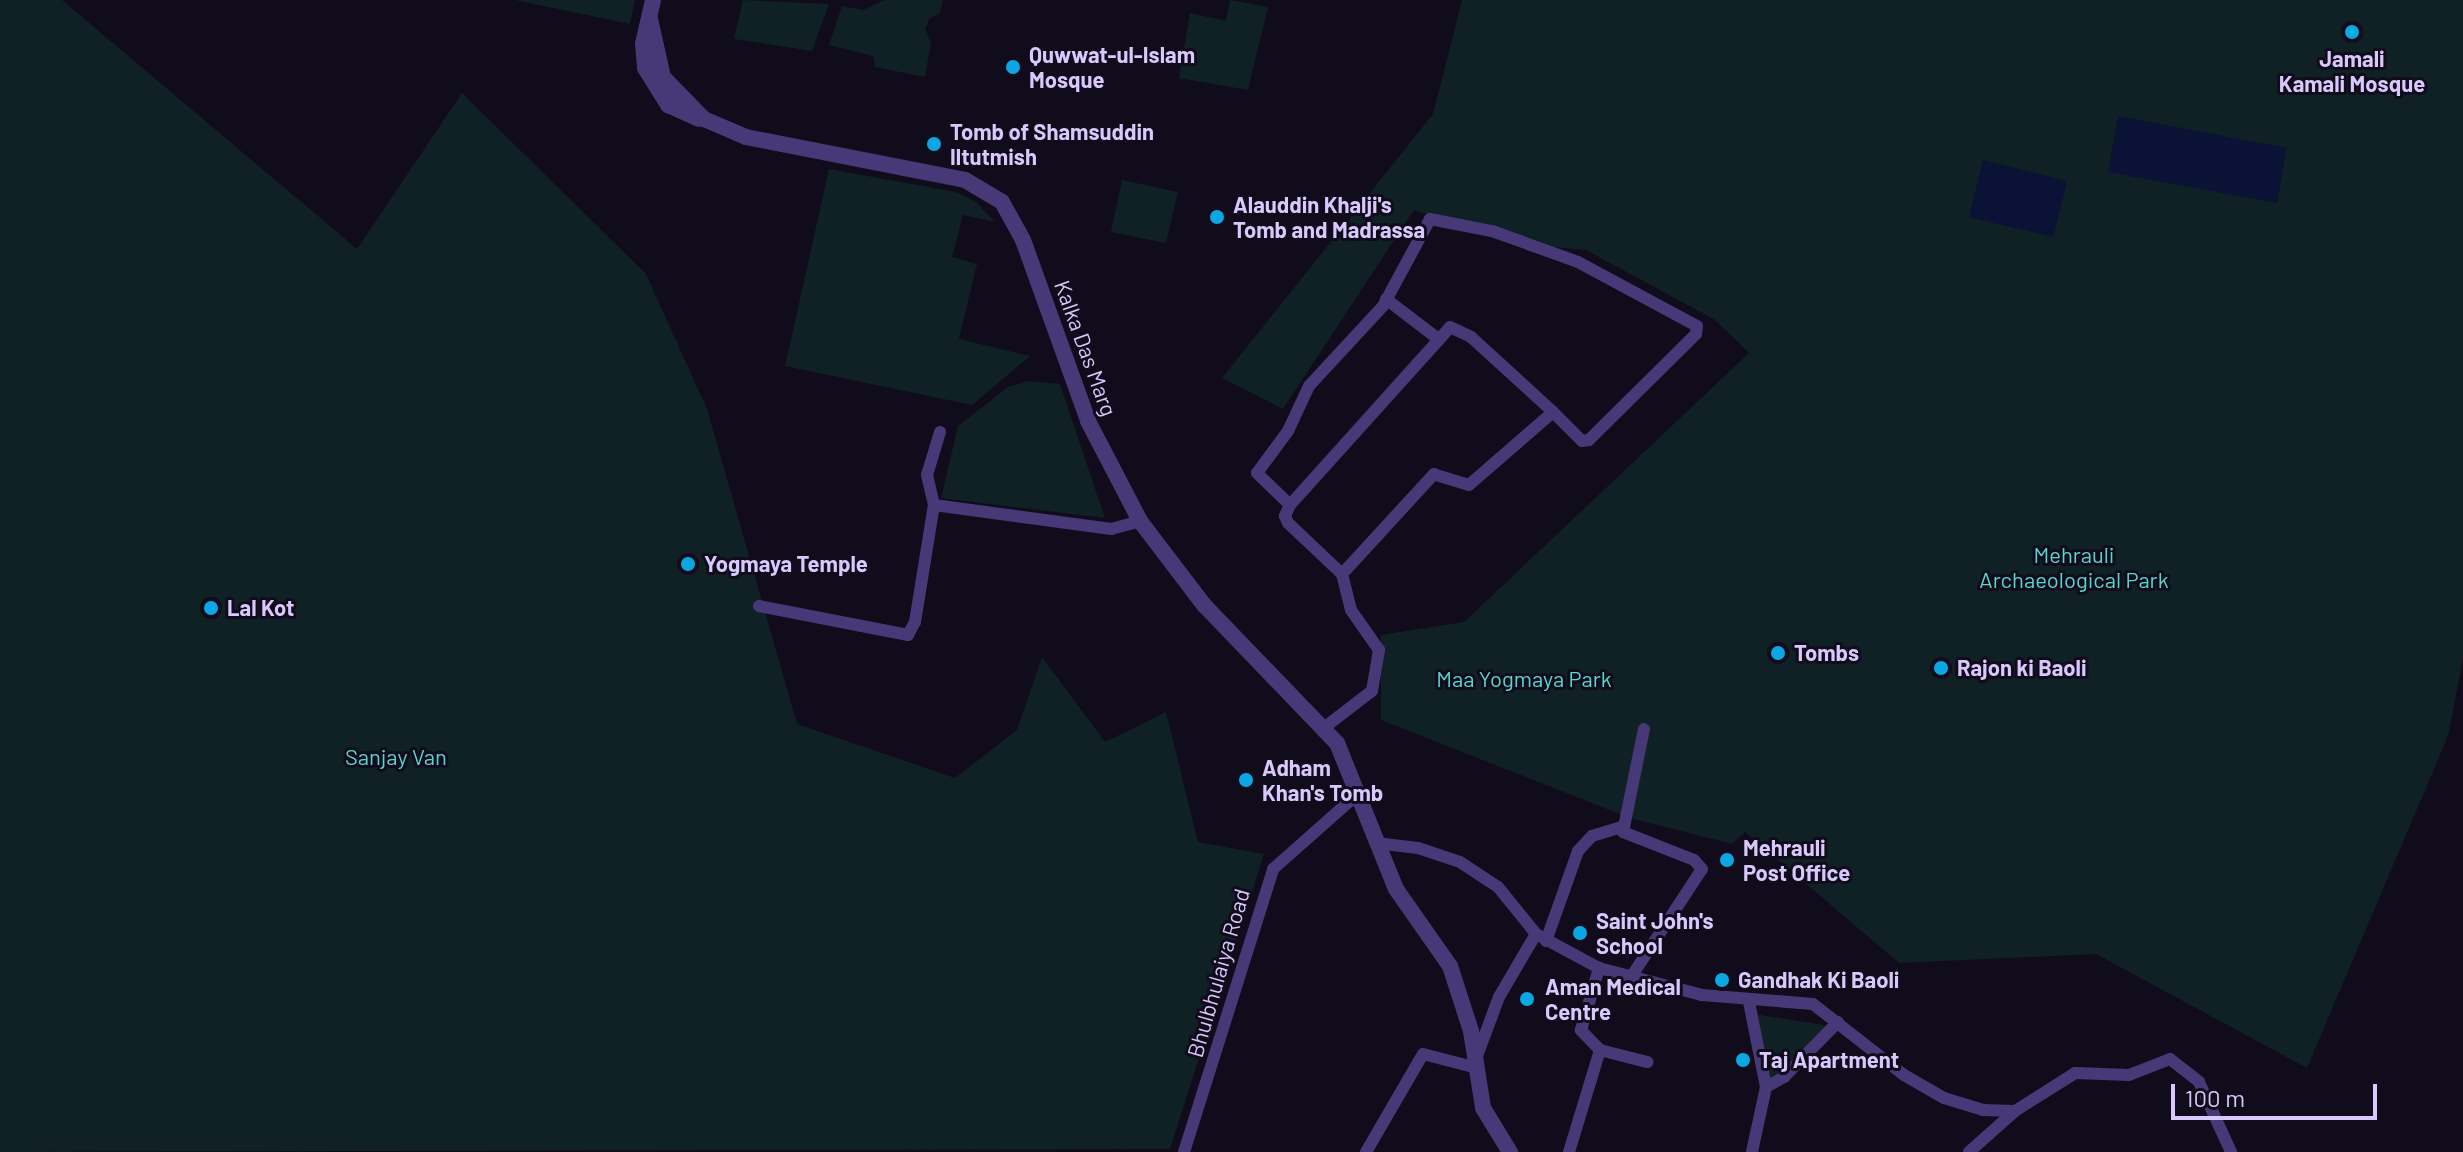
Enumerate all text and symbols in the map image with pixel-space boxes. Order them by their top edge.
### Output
marker: Jamali Kamali Mosque [2343,23,2361,41]
place label: Quwwat-ul-Islam Mosque [1029,41,1195,92]
place label: Jamali Kamali Mosque [2279,45,2425,96]
marker: Quwwat-ul-Islam Mosque [1004,58,1022,76]
place label: Tomb of Shamsuddin Iltutmish [950,118,1154,170]
marker: Tomb of Shamsuddin Iltutmish [925,135,943,153]
place label: Alauddin Khalji's Tomb and Madrassa [1233,191,1425,242]
marker: Alauddin Khalji's Tomb and Madrassa [1208,208,1226,226]
street label: Kalka Das Marg [1049,277,1123,419]
park label: Mehrauli Archaeological Park [1979,541,2169,592]
place label: Yogmaya Temple [704,551,868,577]
marker: Yogmaya Temple [679,555,697,573]
place label: Lal Kot [227,595,294,621]
marker: Lal Kot [202,599,220,617]
place label: Tombs [1794,640,1859,666]
marker: Tombs [1769,644,1787,662]
place label: Rajon ki Baoli [1957,655,2087,681]
marker: Rajon ki Baoli [1932,659,1950,677]
park label: Maa Yogmaya Park [1436,666,1612,692]
park label: Sanjay Van [345,744,447,770]
place label: Adham Khan's Tomb [1262,754,1383,806]
marker: Adham Khan's Tomb [1237,771,1255,789]
place label: Mehrauli Post Office [1743,834,1850,886]
marker: Mehrauli Post Office [1718,851,1736,869]
street label: Bhulbhulaiya Road [1181,886,1255,1060]
place label: Saint John's School [1596,907,1713,958]
marker: Saint John's School [1571,924,1589,942]
place label: Gandhak Ki Baoli [1738,967,1899,993]
marker: Gandhak Ki Baoli [1713,971,1731,989]
place label: Aman Medical Centre [1545,973,1681,1024]
marker: Aman Medical Centre [1516,988,1538,1010]
place label: Taj Apartment [1759,1047,1899,1073]
marker: Taj Apartment [1734,1051,1752,1069]
scale bar [2175,1068,2381,1118]
text: 100 m [2185,1083,2245,1112]

